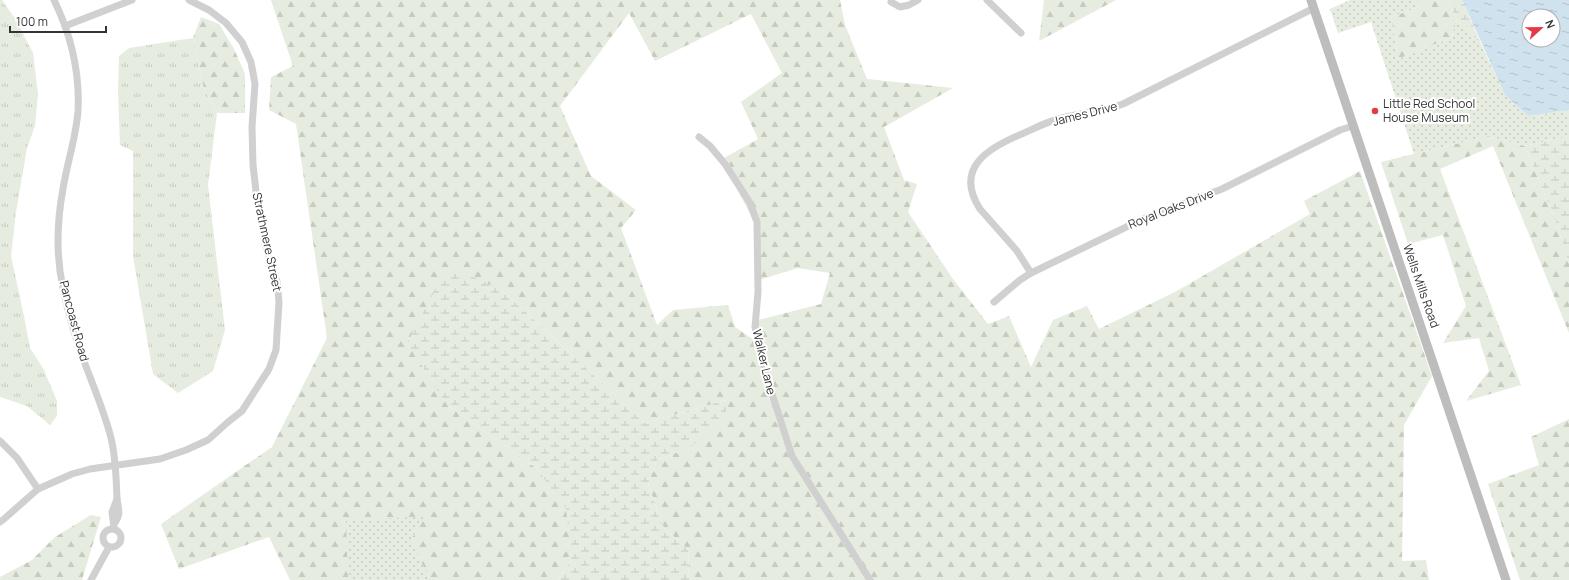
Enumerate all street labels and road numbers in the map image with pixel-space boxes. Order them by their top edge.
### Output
street label: James Drive [1051,97,1119,130]
street label: Royal Oaks Drive [1126,184,1216,233]
street label: Strathmere Street [249,191,286,293]
street label: Wells Mills Road [1399,242,1444,330]
street label: Pancoast Road [56,279,93,363]
street label: Walker Lane [749,328,780,396]

